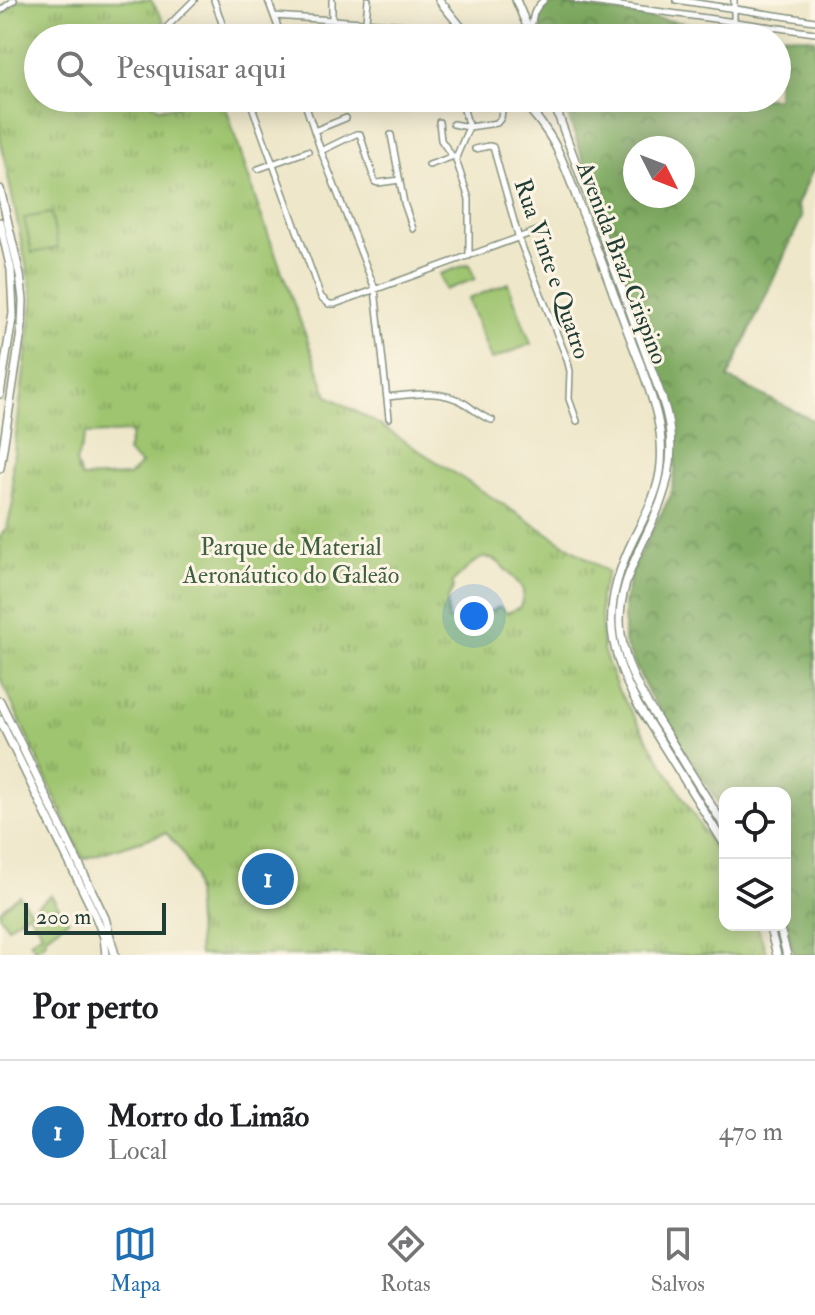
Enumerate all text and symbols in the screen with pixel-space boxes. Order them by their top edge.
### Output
search box [24,24,791,112]
icon: search [52,46,96,90]
text: Pesquisar aqui [116,50,286,87]
north arrow [623,136,695,208]
street label: Avenida Braz Crispino [569,156,675,369]
street label: Rua Vinte e Quatro [507,175,597,363]
park label: Parque de Material Aeronáutico do Galeão [182,532,399,591]
your location [454,596,494,636]
map controls [719,787,791,931]
button: locate [719,787,791,859]
pin: 1 [242,849,294,909]
button: layers [719,859,791,931]
scale bar [24,899,166,935]
text: 200 m [36,903,91,931]
text: Por perto [32,986,158,1029]
text: Morro do Limão [108,1098,309,1135]
text: 1 [53,1116,63,1148]
text: 470 m [719,1116,783,1148]
text: Local [108,1135,167,1167]
tab: Mapa [110,1222,160,1298]
tab: Rotas [381,1222,430,1298]
tab: Salvos [651,1222,705,1298]

